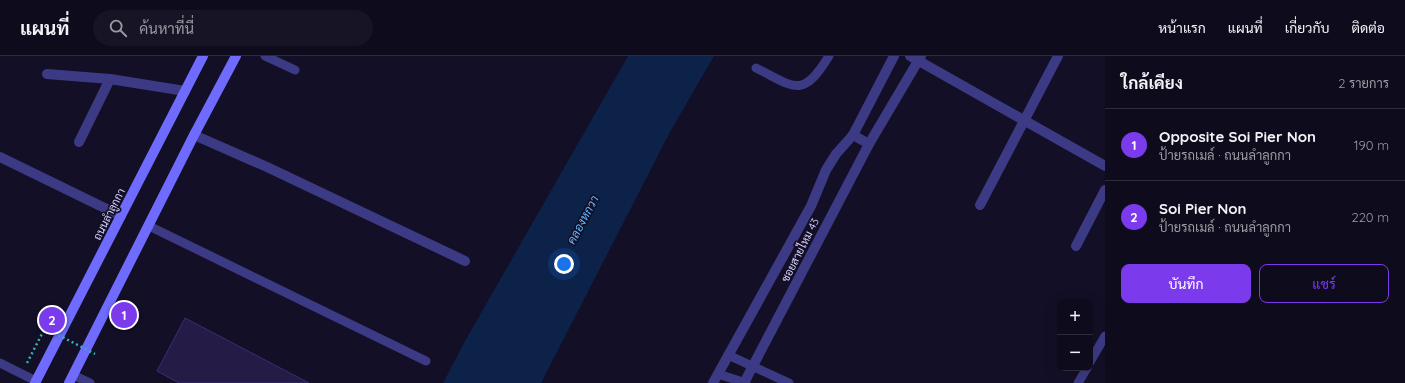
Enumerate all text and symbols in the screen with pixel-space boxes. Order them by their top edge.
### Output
search box [93,10,373,46]
text: แผนที่ [20,16,69,40]
icon: search [107,17,129,39]
text: ค้นหาที่นี่ [139,19,194,38]
text: หน้าแรก [1158,19,1206,37]
text: แผนที่ [1228,19,1263,37]
text: เกี่ยวกับ [1285,19,1329,37]
text: ติดต่อ [1351,19,1385,37]
text: ใกล้เคียง [1121,72,1183,93]
text: 2 รายการ [1338,75,1389,91]
text: Opposite Soi Pier Non [1159,127,1316,146]
text: 1 [1131,137,1137,153]
text: 190 m [1354,137,1389,153]
text: ป้ายรถเมล์ · ถนนลำลูกกา [1159,147,1291,163]
street label: ถนนลำลูกกา [90,186,129,243]
water label: คลองหกวา [563,193,602,247]
text: Soi Pier Non [1159,199,1247,218]
text: 2 [1130,209,1138,225]
text: 220 m [1351,209,1389,225]
street label: ซอยสายไหม 43 [777,215,822,284]
text: ป้ายรถเมล์ · ถนนลำลูกกา [1159,219,1291,235]
your location [554,254,574,274]
button: บันทึก [1121,264,1251,303]
button: แชร์ [1259,264,1389,303]
map controls [1057,299,1093,371]
button: + [1057,299,1093,335]
pin: 1 [111,300,137,330]
pin: 2 [39,305,65,335]
button: − [1057,335,1093,371]

